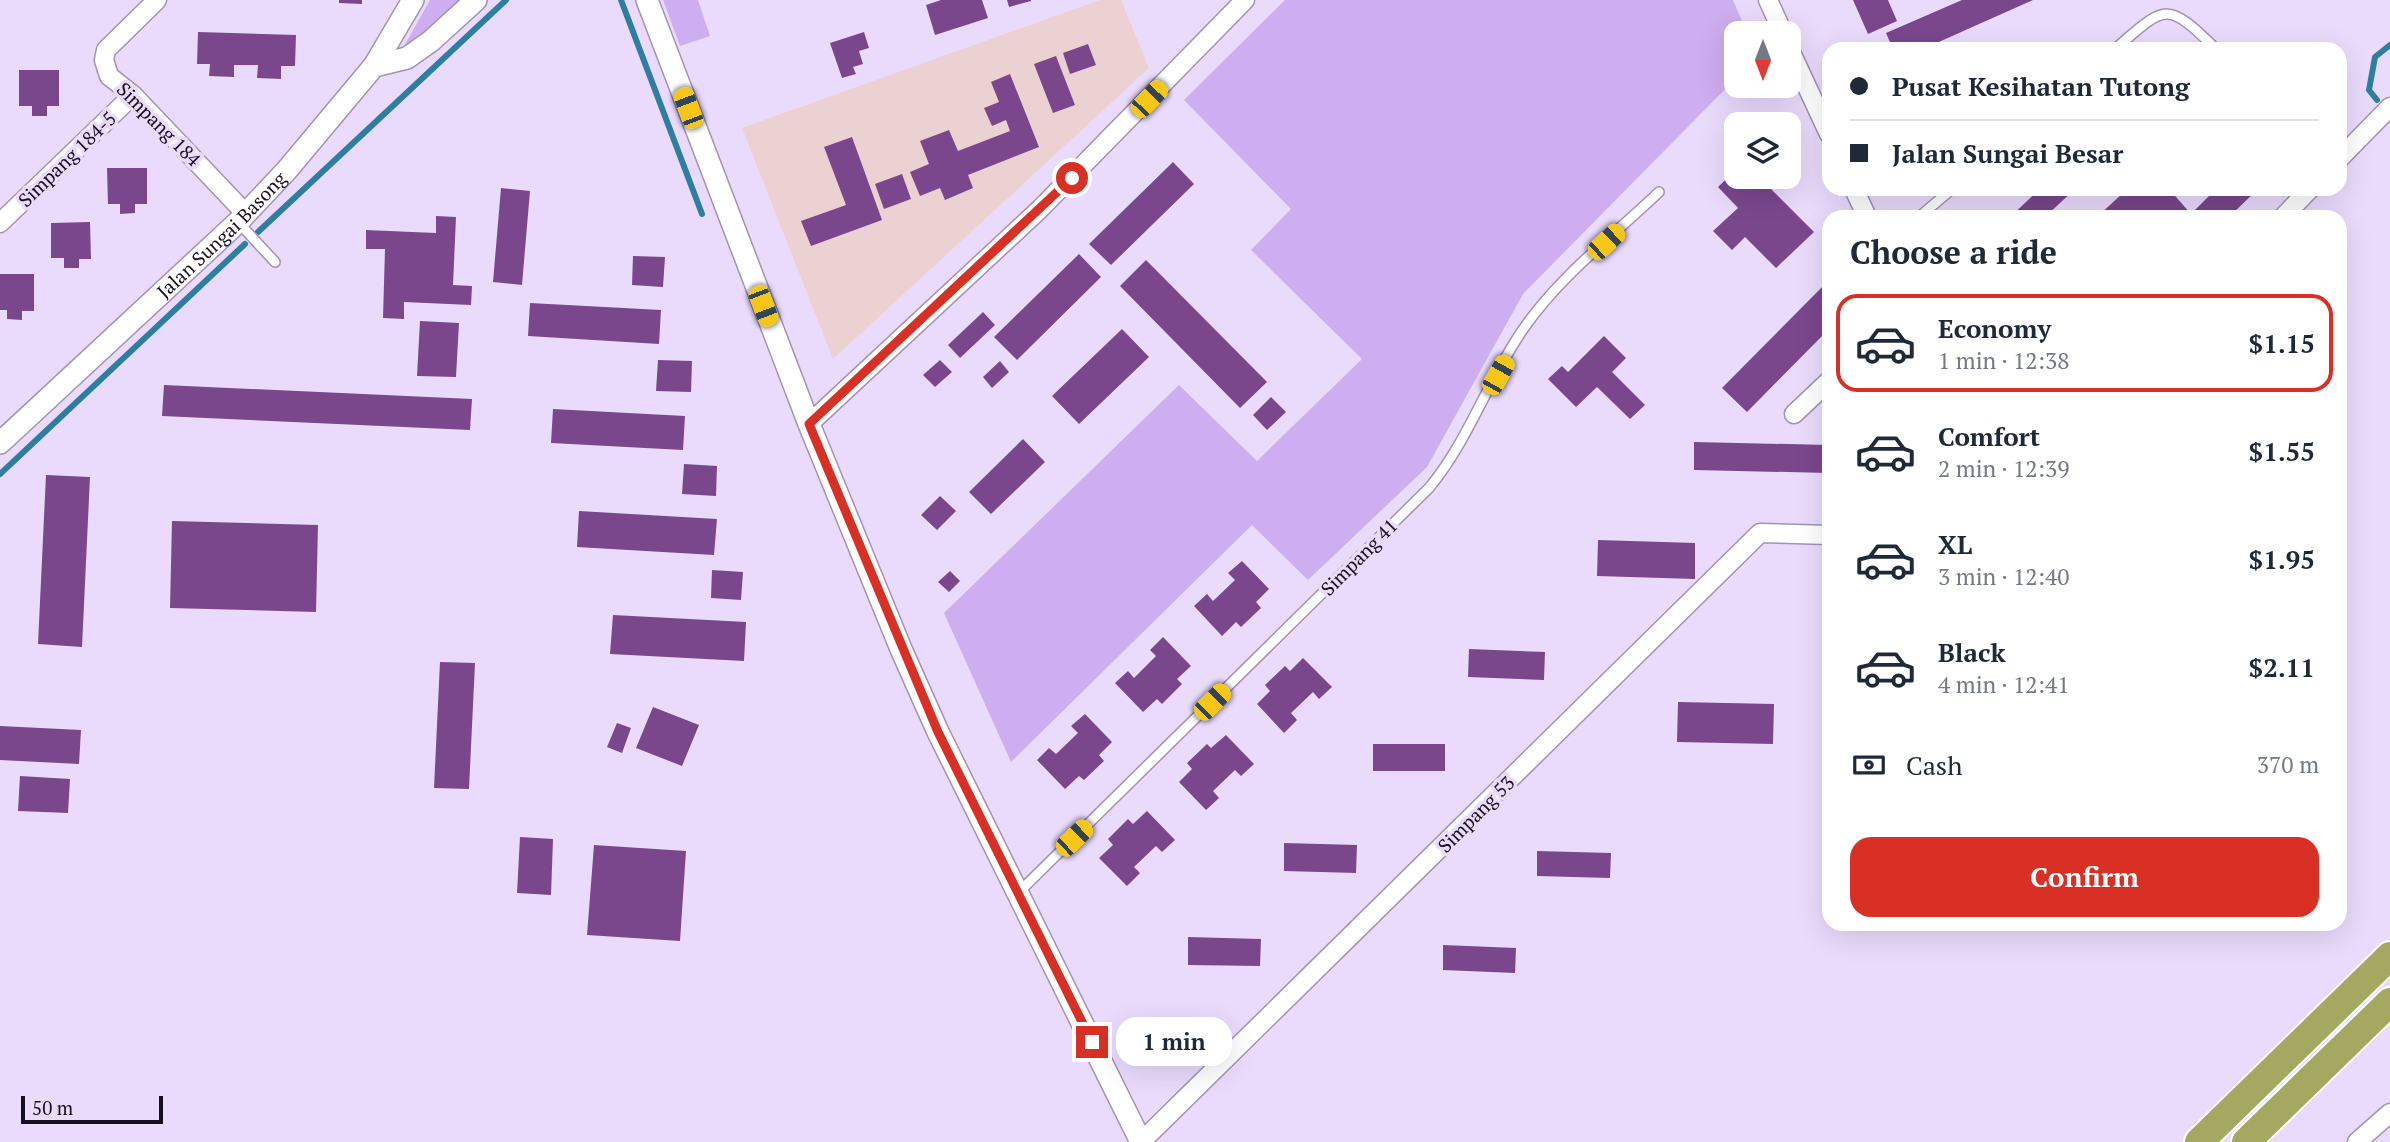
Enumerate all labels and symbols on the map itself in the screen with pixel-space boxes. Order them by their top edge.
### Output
north arrow [1724,21,1801,98]
street label: Simpang 184 [112,76,207,172]
car [1127,77,1172,121]
car [671,85,706,131]
street label: Simpang 184-5 [12,105,121,212]
route start [1056,162,1088,194]
street label: Jalan Sungai Basong [151,165,292,303]
car [1584,220,1629,264]
car [746,283,781,329]
car [1479,352,1518,398]
street label: Simpang 41 [1315,513,1402,600]
car [1190,680,1235,724]
street label: Simpang 53 [1432,770,1519,857]
car [1052,816,1097,860]
callout: 1 min [1116,1018,1232,1066]
route end [1076,1026,1108,1058]
scale bar [21,1093,163,1125]

